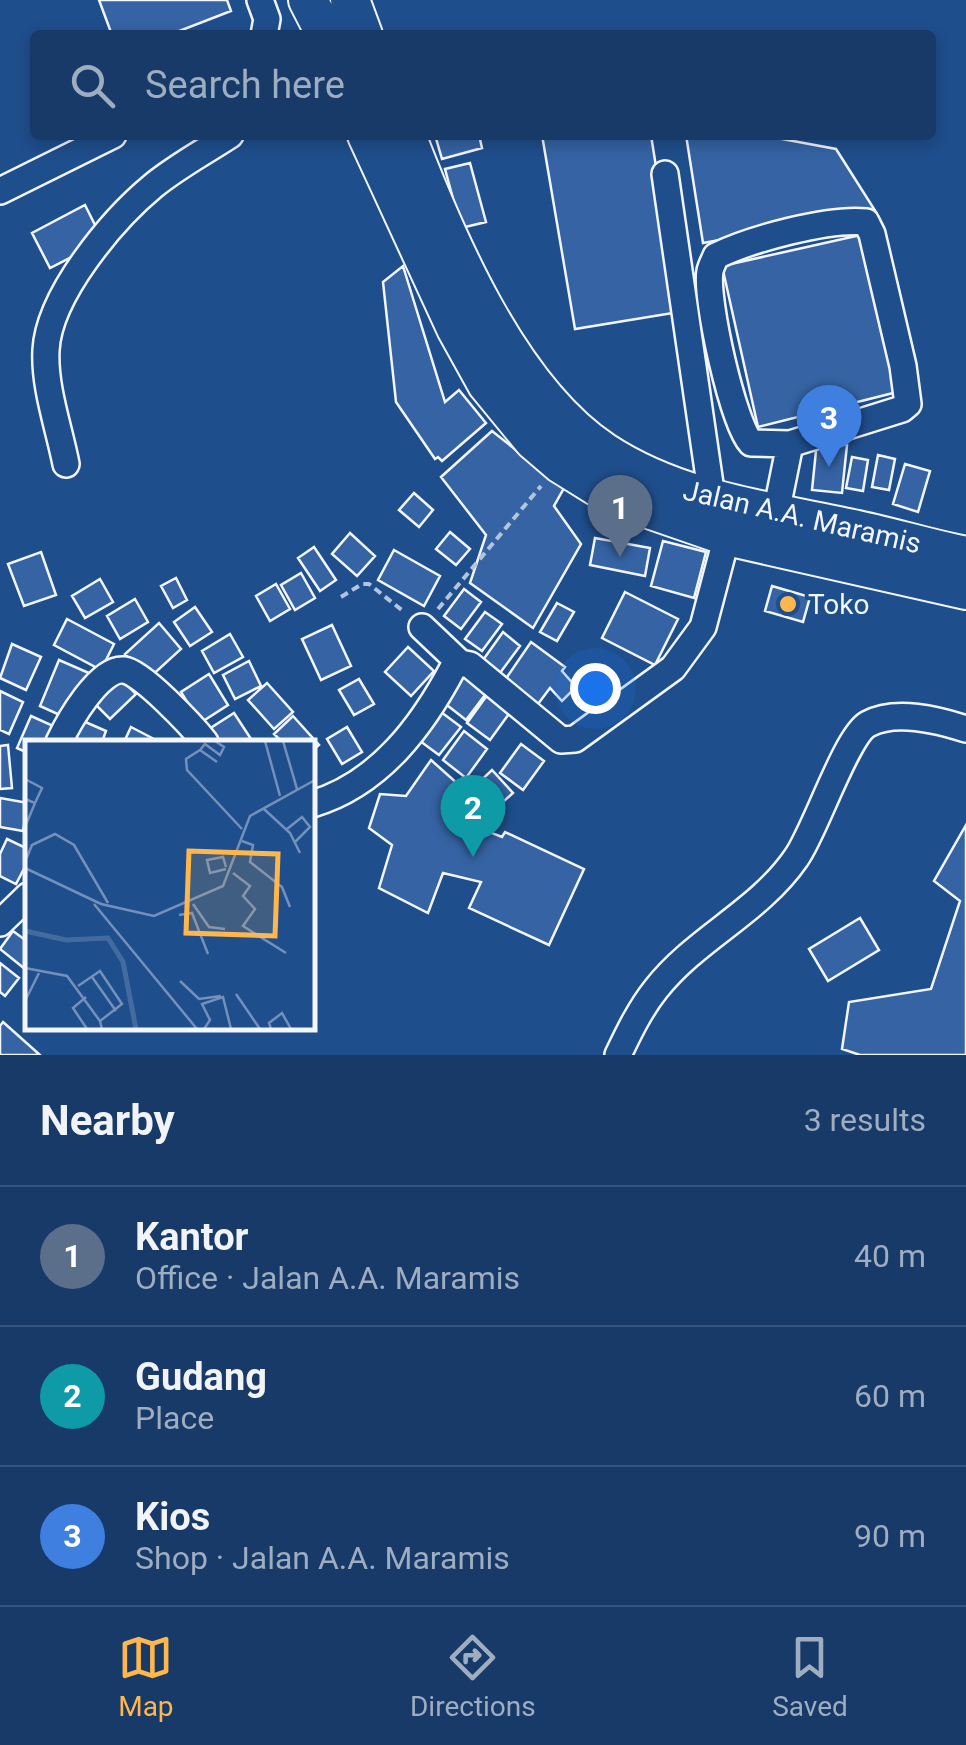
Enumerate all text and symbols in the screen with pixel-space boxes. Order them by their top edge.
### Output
search box [30,30,936,140]
icon: search [65,58,120,113]
text: Search here [145,63,345,107]
pin: 3 [796,384,862,467]
pin: 1 [588,474,652,557]
street label: Jalan A.A. Maramis [680,474,924,560]
place label: Toko [808,588,869,621]
marker: Toko [777,593,799,615]
your location [570,663,621,714]
inset map [25,740,315,1030]
pin: 2 [440,774,506,857]
text: Nearby [40,1096,175,1145]
text: 3 results [804,1101,926,1139]
text: Kantor [135,1215,249,1259]
text: 1 [63,1237,82,1275]
text: 40 m [854,1237,926,1275]
text: Office · Jalan A.A. Maramis [135,1259,520,1297]
text: Gudang [135,1355,267,1399]
text: 2 [63,1377,82,1415]
text: 60 m [854,1377,926,1415]
text: Place [135,1399,214,1437]
text: Kios [135,1495,210,1539]
text: 3 [63,1517,82,1555]
text: 90 m [854,1517,926,1555]
text: Shop · Jalan A.A. Maramis [135,1539,510,1577]
tab: Map [118,1630,174,1723]
tab: Directions [410,1630,536,1723]
tab: Saved [772,1630,848,1723]

